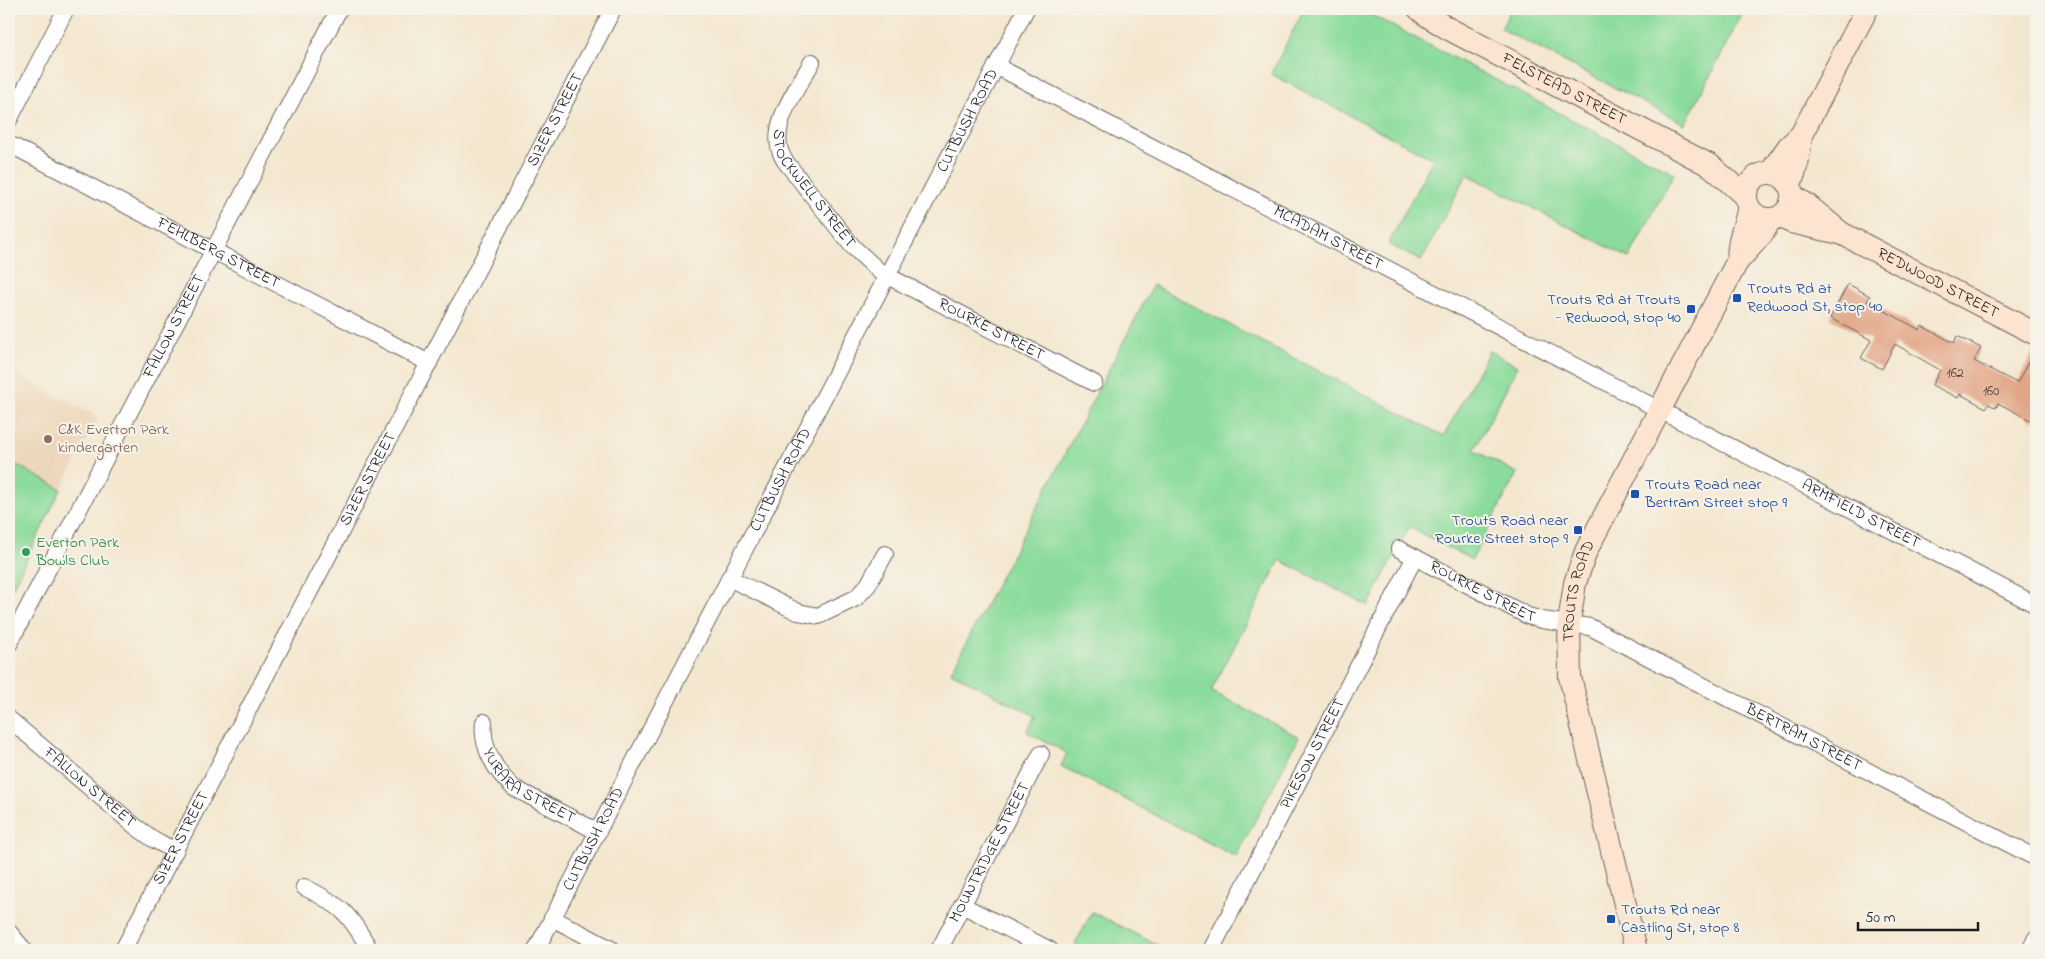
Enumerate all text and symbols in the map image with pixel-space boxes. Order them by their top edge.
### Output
street label: FELSTEAD STREET [1497,46,1631,132]
street label: CUTBUSH ROAD [931,65,1005,177]
street label: SIZER STREET [521,69,590,171]
street label: STOCKWELL STREET [766,128,862,253]
street label: MCADAM STREET [1269,200,1387,276]
street label: FEHLBERG STREET [152,211,284,295]
street label: REDWOOD STREET [1873,242,2003,325]
street label: FALLON STREET [137,270,211,383]
place label: Trouts Rd at Redwood St, stop 40 [1747,277,1883,319]
place label: Trouts Rd at Trouts - Redwood, stop 40 [1547,288,1681,330]
street label: ROURKE STREET [934,292,1049,367]
marker: Trouts Rd at Redwood St, stop 40 [1731,292,1743,304]
marker: Trouts Rd at Trouts - Redwood, stop 40 [1685,303,1697,315]
house number: 162 [1946,363,1964,384]
house number: 160 [1983,381,1999,402]
place label: C&K Everton Park kindergarten [58,418,170,460]
street label: CUTBUSH ROAD [744,424,818,536]
street label: SIZER STREET [334,428,403,530]
marker: C&K Everton Park kindergarten [42,433,54,445]
place label: Trouts Road near Bertram Street stop 9 [1644,473,1787,515]
street label: ARMFIELD STREET [1797,473,1924,555]
marker: Trouts Road near Bertram Street stop 9 [1629,488,1641,500]
place label: Trouts Road near Rourke Street stop 9 [1435,509,1568,551]
marker: Trouts Road near Rourke Street stop 9 [1572,524,1584,536]
place label: Everton Park Bowls Club [35,531,120,573]
street label: TROUTS ROAD [1557,536,1602,642]
marker: Everton Park Bowls Club [20,546,32,558]
street label: ROURKE STREET [1425,555,1538,629]
street label: PIKESON STREET [1274,694,1352,814]
street label: BERTRAM STREET [1740,697,1866,778]
street label: FALLON STREET [38,741,141,834]
street label: YURARA STREET [476,744,579,830]
street label: MOUNTRIDGE STREET [943,778,1036,927]
street label: CUTBUSH ROAD [557,783,631,895]
street label: SIZER STREET [147,787,216,889]
place label: Trouts Rd near Castling St, stop 8 [1621,898,1740,940]
scale bar [1858,899,1978,931]
text: 50 m [1865,907,1896,929]
marker: Trouts Rd near Castling St, stop 8 [1605,913,1617,925]

